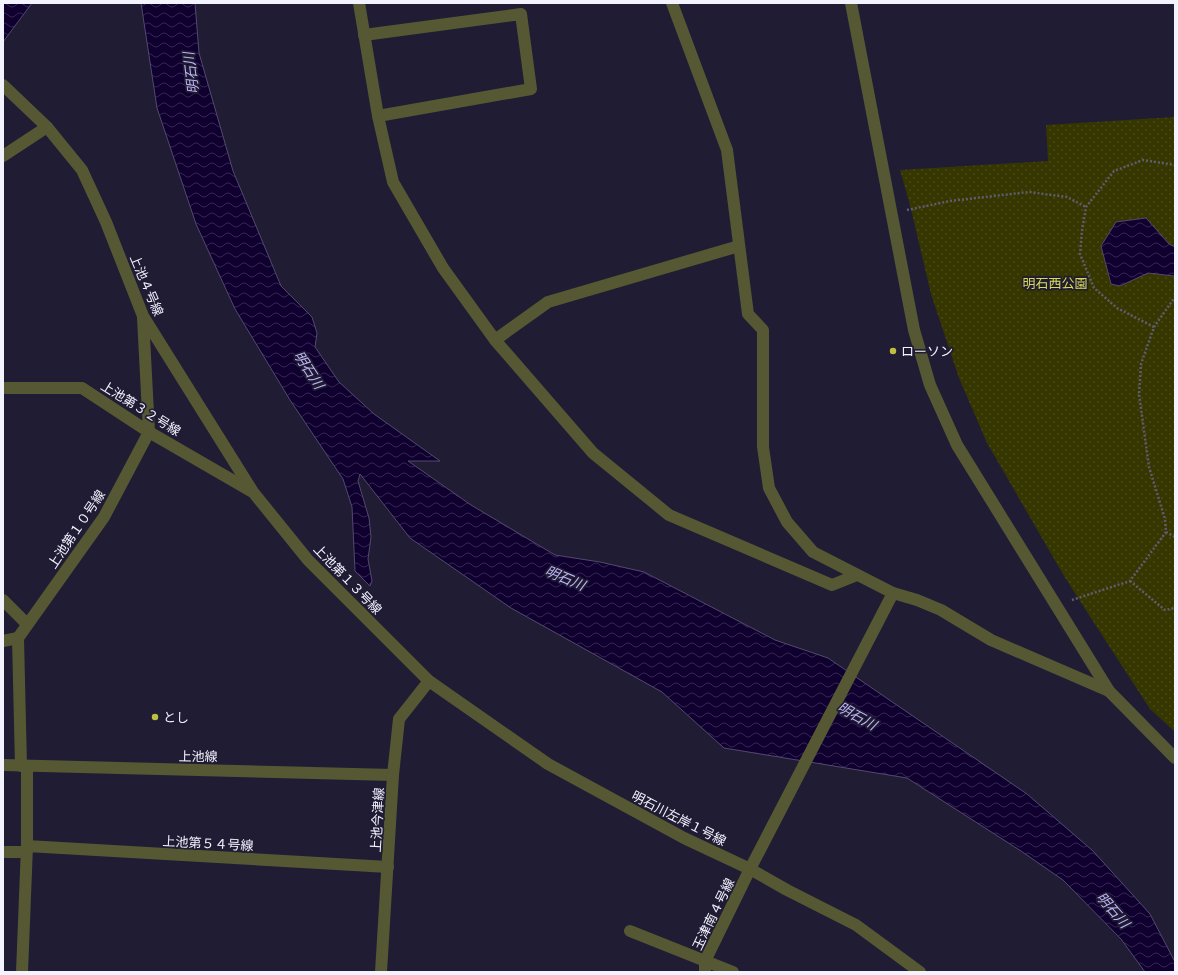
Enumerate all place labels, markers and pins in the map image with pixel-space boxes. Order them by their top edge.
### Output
place label: ローソン [901,343,953,360]
marker: ローソン [888,346,898,356]
place label: とし [163,709,189,726]
marker: とし [150,712,160,722]

